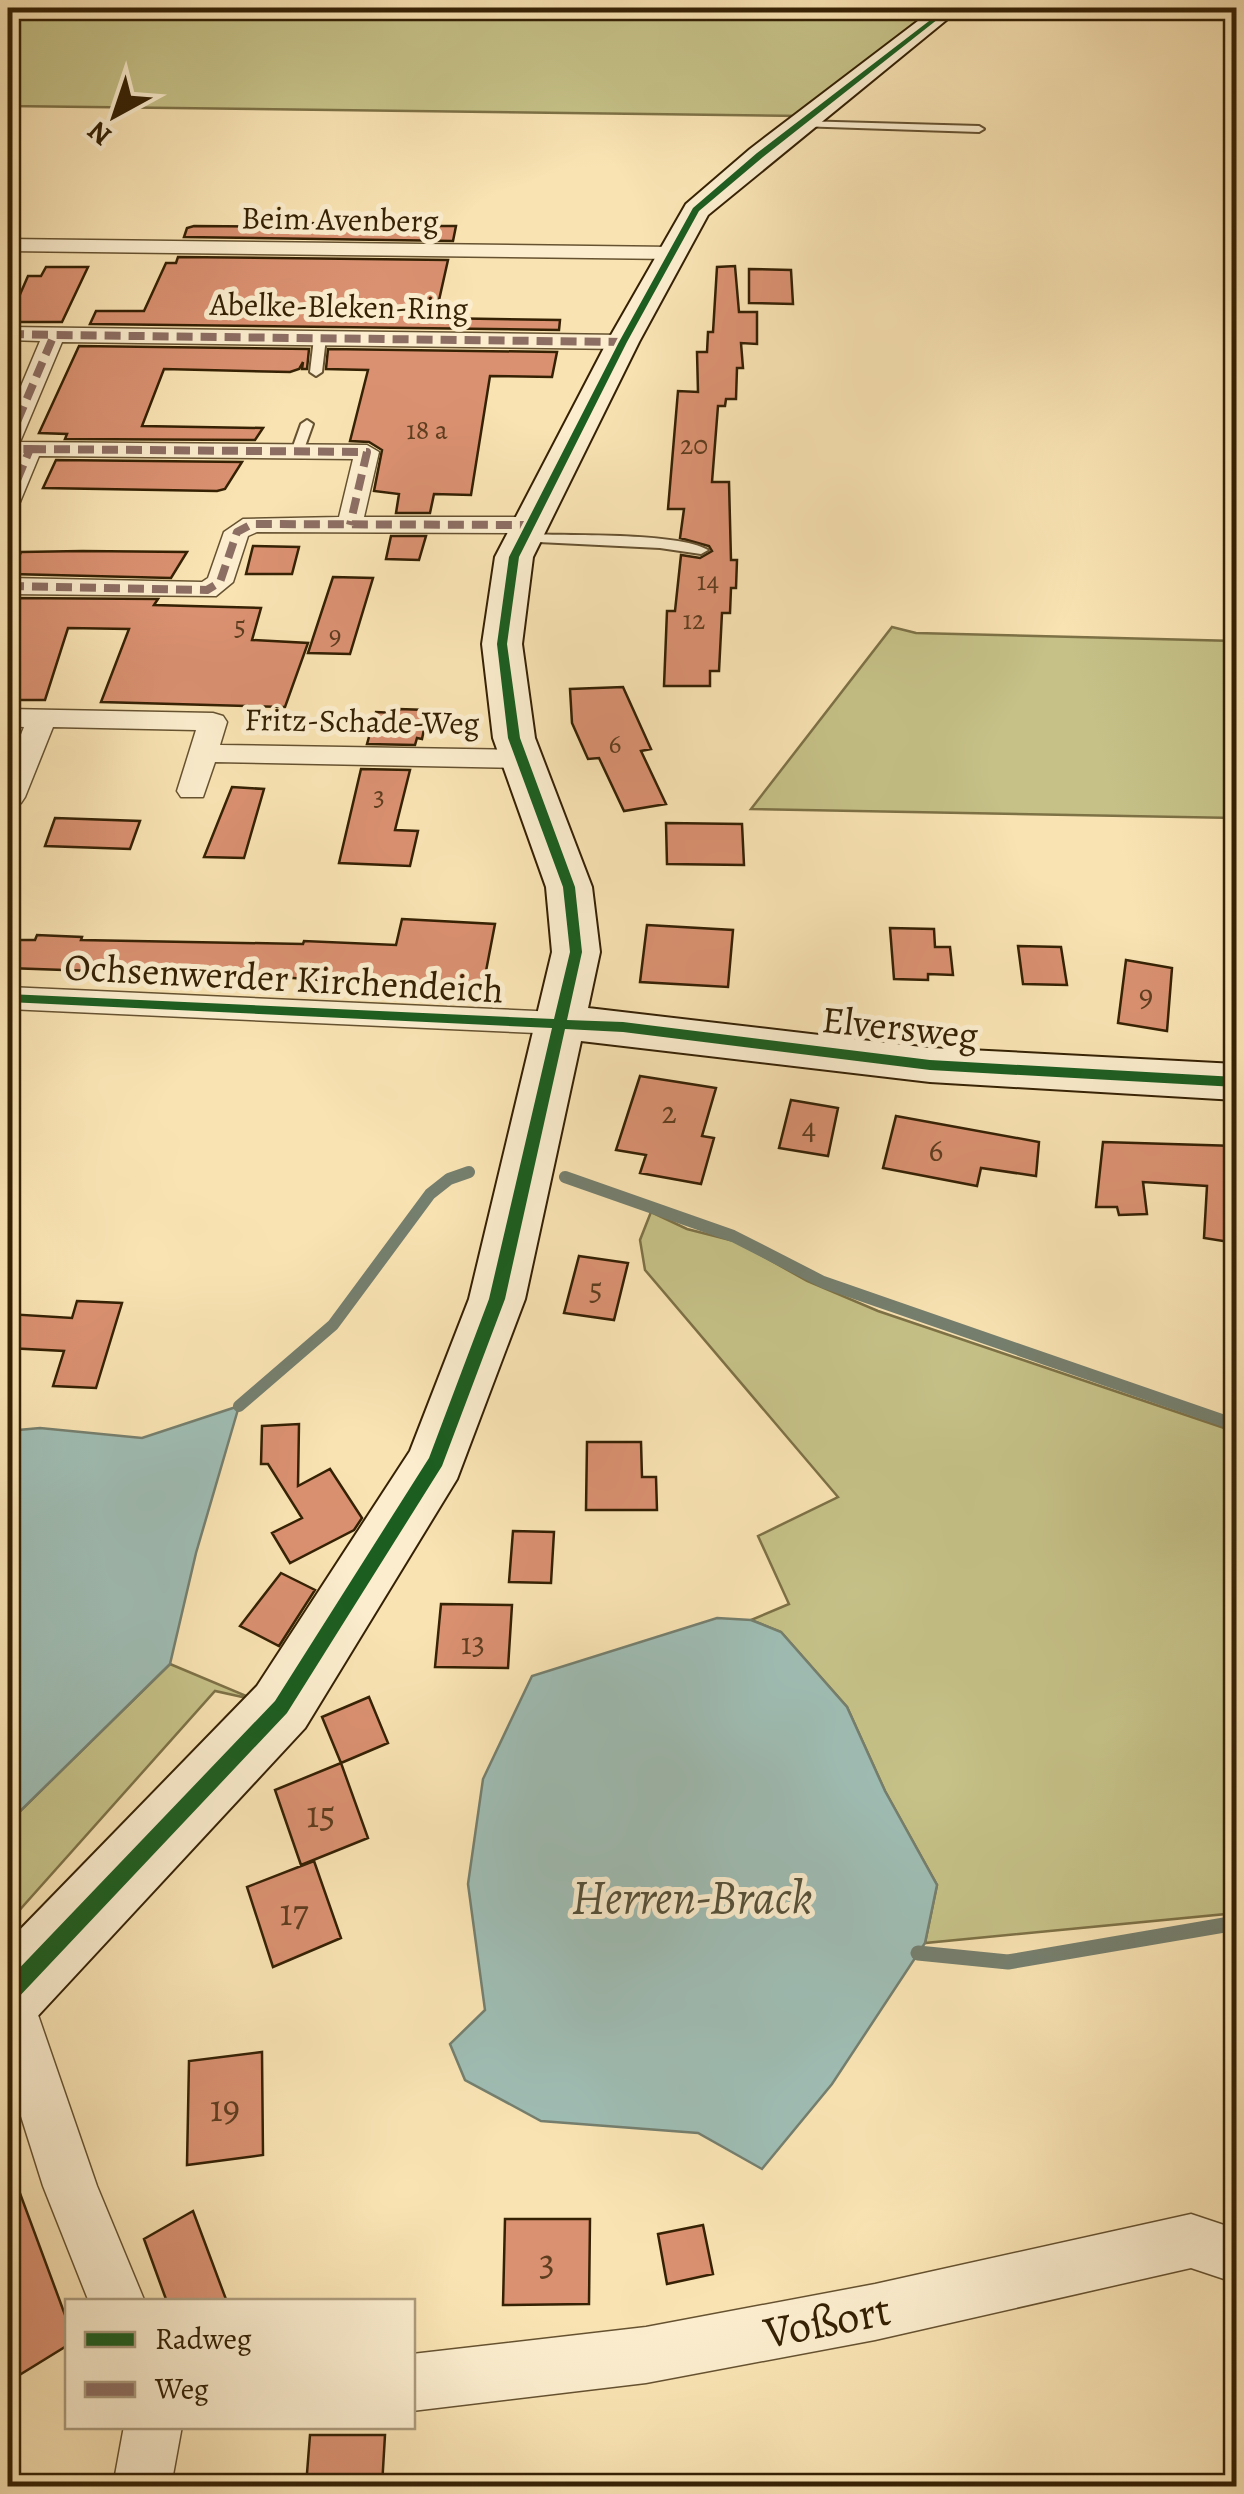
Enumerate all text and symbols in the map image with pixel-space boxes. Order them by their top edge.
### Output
north arrow [65,65,165,165]
text: N [80,112,120,154]
street label: Beim Avenberg [241,195,439,243]
street label: Abelke-Bleken-Ring [208,282,469,330]
house number: 18 a [406,411,448,449]
house number: 20 [680,426,708,464]
house number: 14 [697,562,719,600]
house number: 12 [683,601,705,639]
house number: 5 [234,607,246,645]
house number: 9 [329,616,341,654]
street label: Fritz-Schade-Weg [244,697,480,745]
house number: 6 [609,725,622,763]
house number: 3 [373,777,385,815]
street label: Ochsenwerder Kirchendeich [63,941,505,1015]
house number: 9 [1139,973,1153,1017]
street label: Elversweg [819,993,981,1061]
house number: 2 [661,1090,677,1134]
house number: 4 [802,1106,816,1150]
house number: 6 [929,1128,943,1172]
house number: 5 [589,1267,603,1311]
house number: 13 [461,1621,485,1665]
house number: 15 [306,1788,336,1840]
water label: Herren-Brack [571,1864,813,1930]
house number: 17 [280,1886,309,1938]
house number: 19 [210,2082,240,2134]
house number: 3 [539,2236,555,2288]
street label: Voßort [758,2278,896,2364]
legend [65,2299,415,2429]
text: Radweg [155,2319,252,2359]
text: Weg [154,2369,209,2409]

